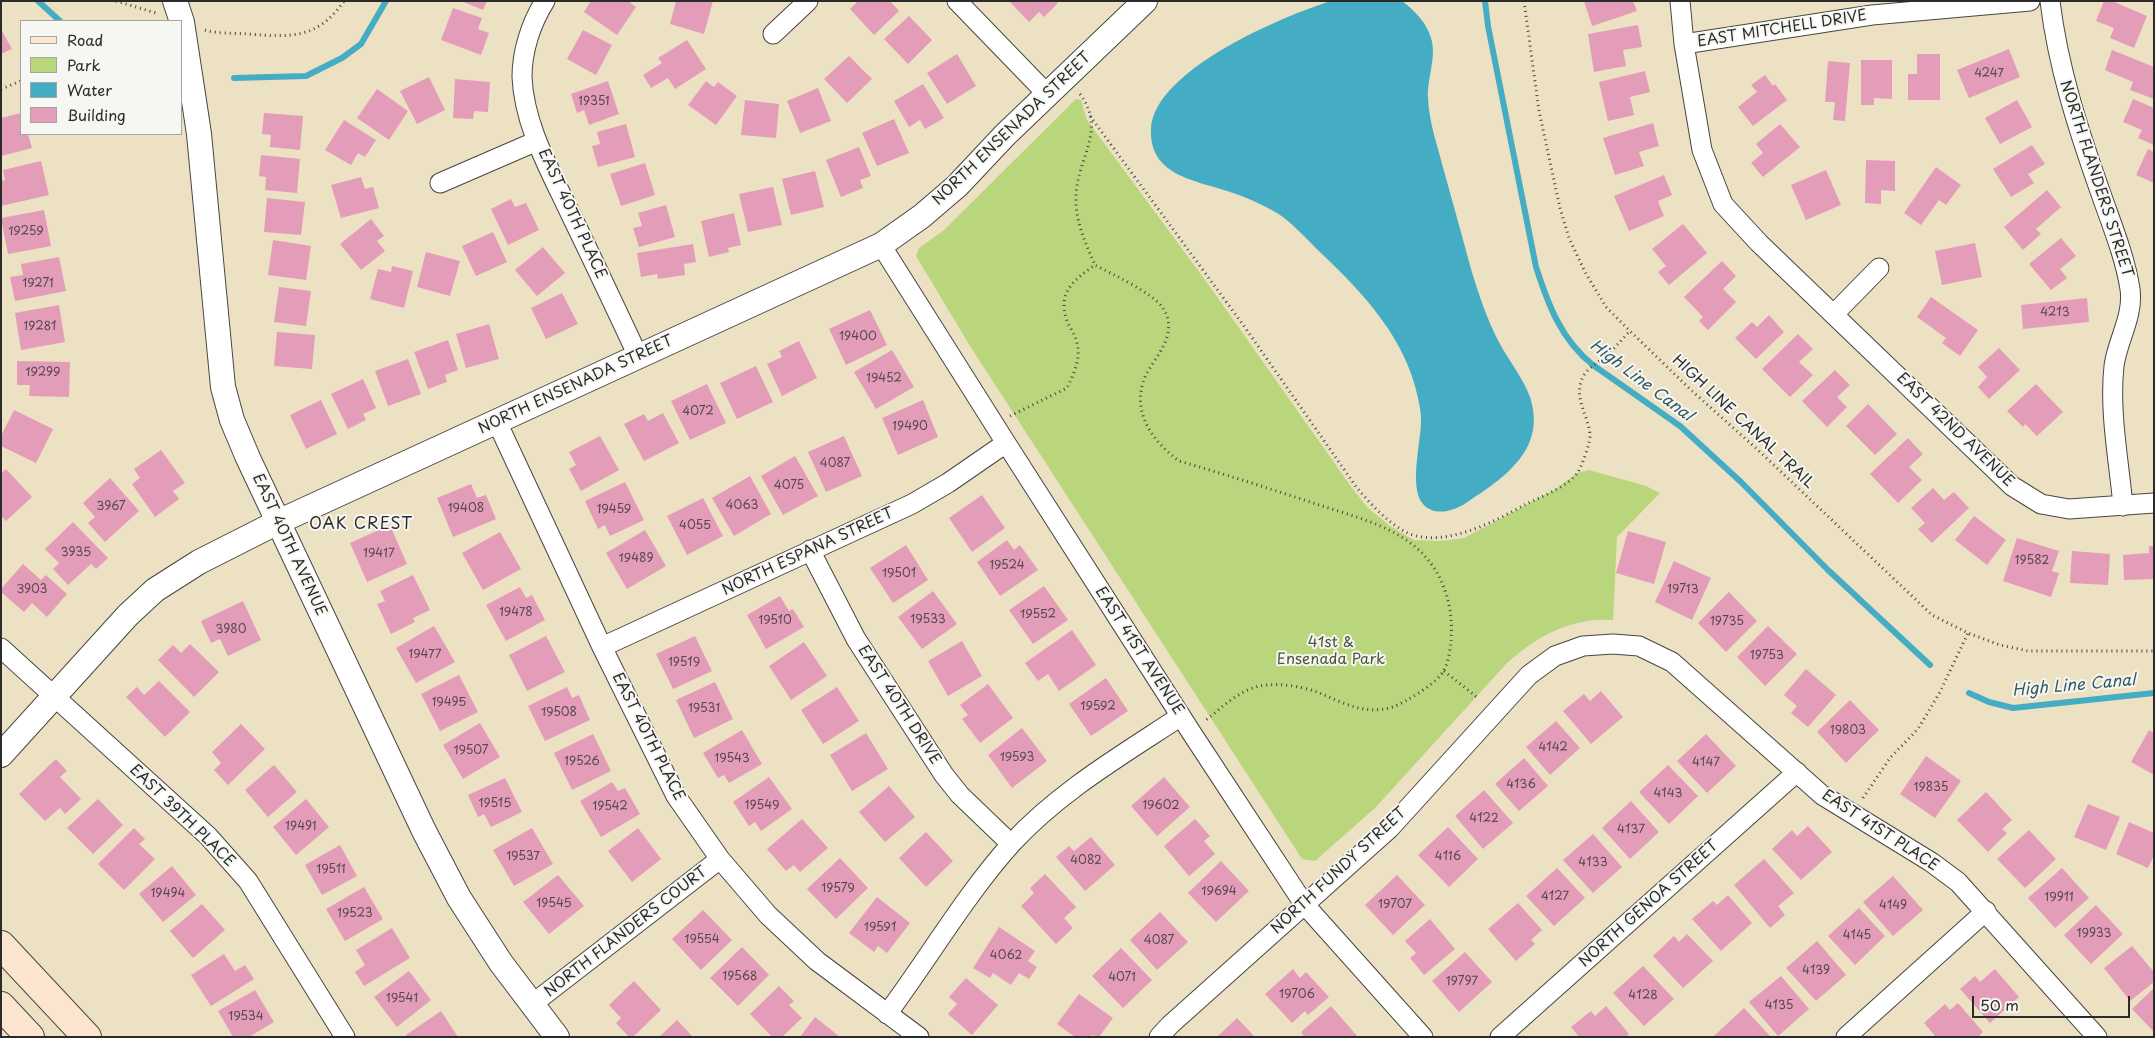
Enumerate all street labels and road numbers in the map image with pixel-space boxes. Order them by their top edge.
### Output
street label: EAST MITCHELL DRIVE [1696,7,1868,51]
street label: NORTH ENSENADA STREET [929,49,1095,209]
street label: NORTH FLANDERS STREET [2056,78,2136,280]
street label: EAST 40TH PLACE [534,146,610,282]
street label: NORTH ENSENADA STREET [476,332,676,438]
street label: HIGH LINE CANAL TRAIL [1668,351,1818,493]
street label: EAST 42ND AVENUE [1893,369,2017,491]
street label: EAST 40TH AVENUE [248,471,330,619]
street label: NORTH ESPANA STREET [719,504,897,600]
street label: EAST 41ST AVENUE [1091,584,1187,718]
street label: EAST 40TH DRIVE [854,642,944,768]
street label: EAST 40TH PLACE [608,670,688,804]
street label: EAST 39TH PLACE [126,761,238,871]
street label: EAST 41ST PLACE [1818,787,1942,875]
street label: NORTH FUNDY STREET [1268,804,1410,938]
street label: NORTH GENOA STREET [1576,837,1722,971]
street label: NORTH FLANDERS COURT [541,863,711,1001]

